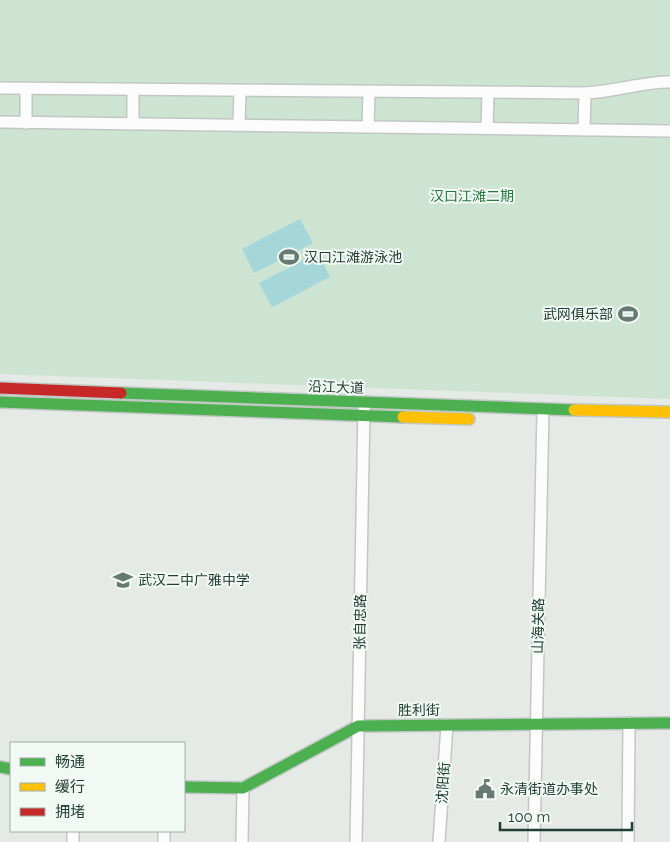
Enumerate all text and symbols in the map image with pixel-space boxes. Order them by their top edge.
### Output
park label: 汉口江滩二期 [430,188,514,204]
sports icon: 汉口江滩游泳池 [278,246,300,268]
place label: 汉口江滩游泳池 [304,249,402,265]
sports icon: 武网俱乐部 [617,303,639,325]
place label: 武网俱乐部 [543,306,613,322]
street label: 沿江大道 [308,378,364,396]
school or university icon: 武汉二中广雅中学 [112,569,134,591]
place label: 武汉二中广雅中学 [138,572,250,588]
street label: 张自忠路 [352,594,368,650]
street label: 山海关路 [530,598,546,654]
street label: 胜利街 [398,702,440,718]
legend [10,742,185,832]
text: 畅通 [55,753,85,771]
street label: 沈阳街 [434,761,452,805]
text: 缓行 [55,778,85,796]
public building icon: 永清街道办事处 [474,778,496,800]
place label: 永清街道办事处 [500,781,598,797]
scale bar [500,800,632,832]
text: 拥堵 [55,803,85,821]
text: 100 m [508,808,550,826]

